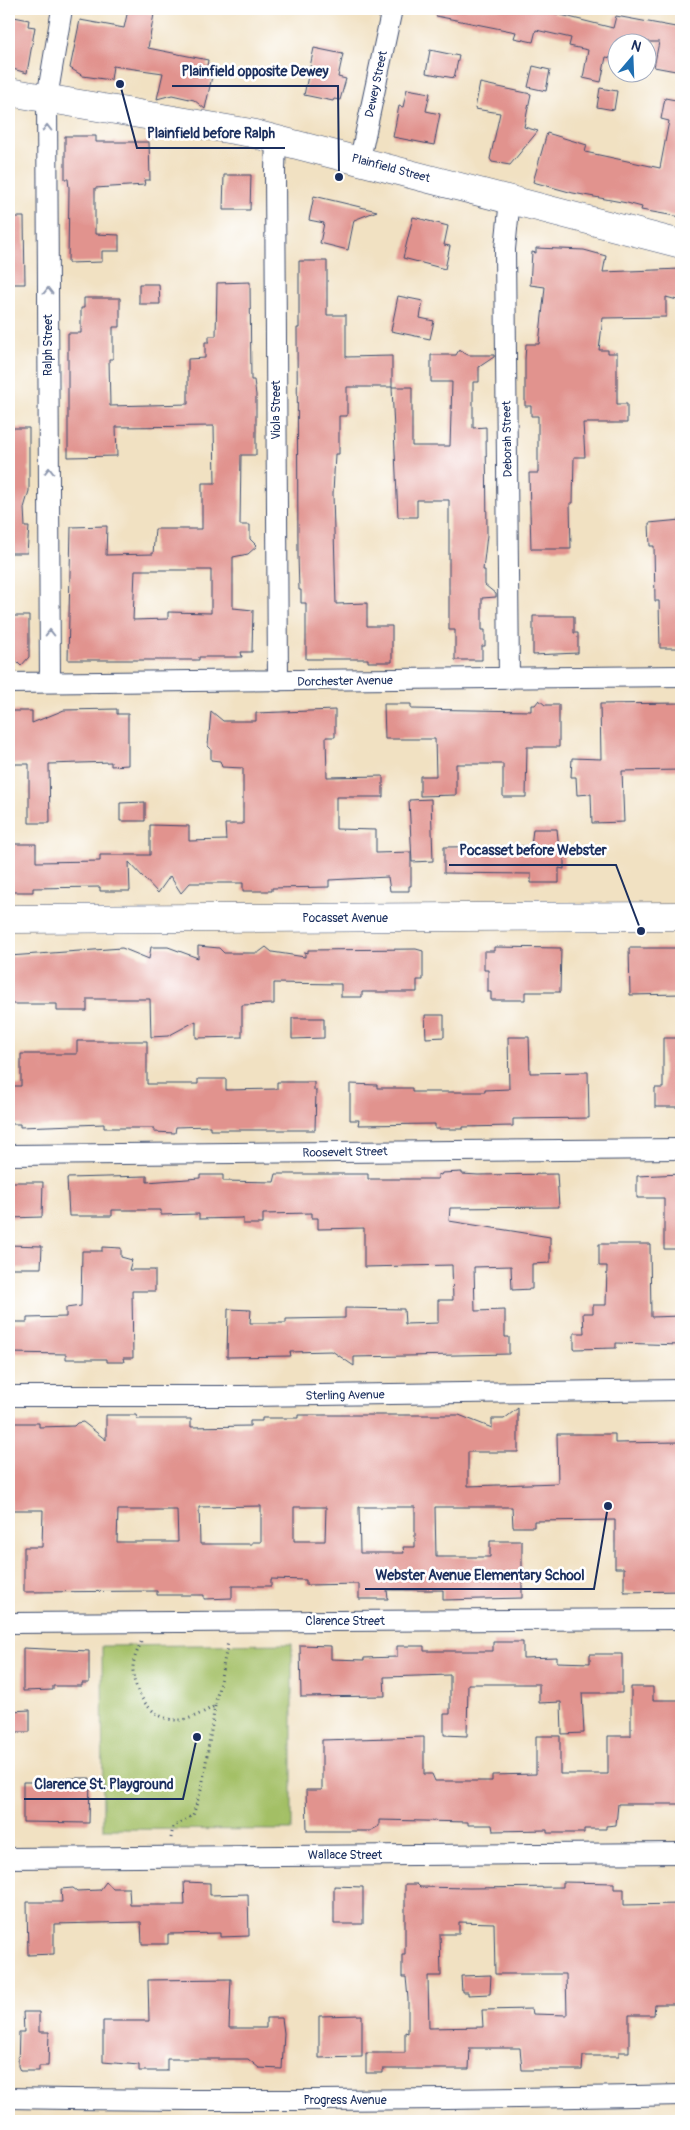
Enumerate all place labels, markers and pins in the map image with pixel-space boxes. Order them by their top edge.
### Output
callout: Plainfield opposite Dewey [172,57,338,86]
callout: Plainfield before Ralph [137,119,285,148]
callout: Pocasset before Webster [449,836,616,865]
callout: Webster Avenue Elementary School [365,1560,594,1589]
callout: Clarence St. Playground [24,1770,183,1799]

